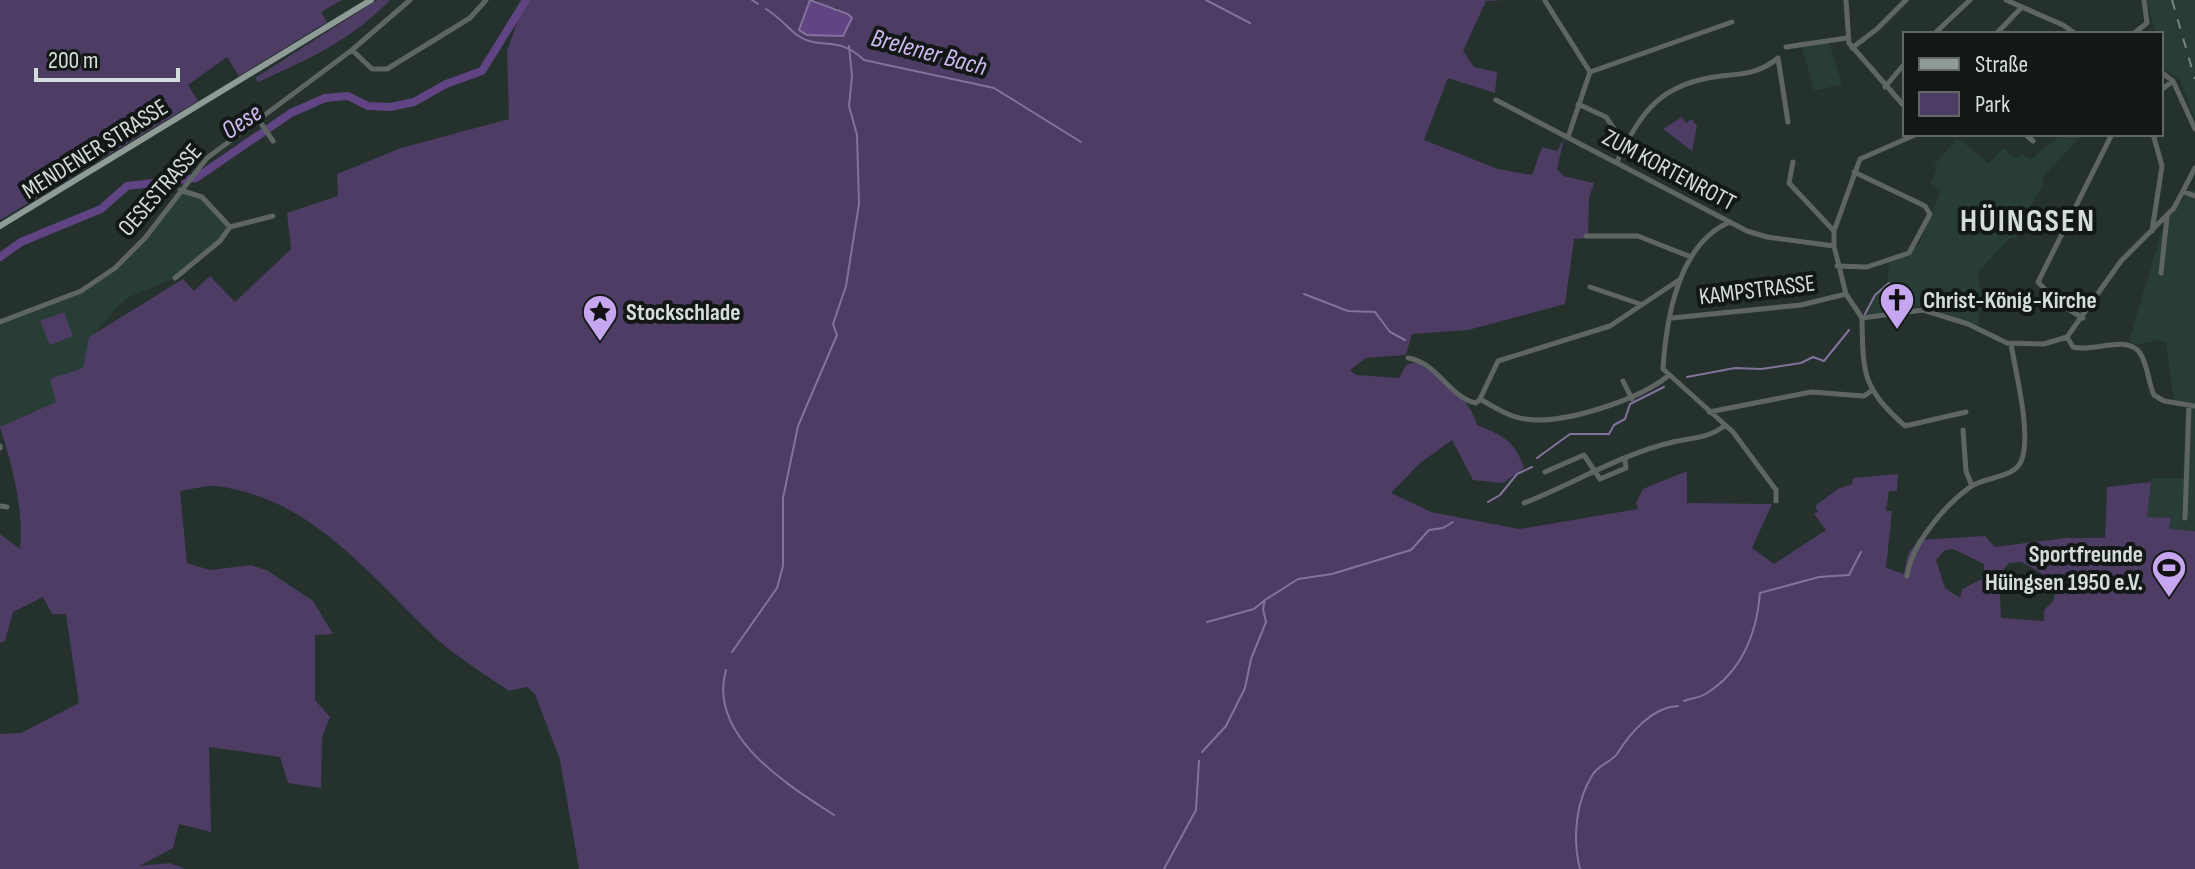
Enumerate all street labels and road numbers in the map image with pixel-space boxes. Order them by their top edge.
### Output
street label: MENDENER STRASSE [17,93,173,205]
street label: ZUM KORTENROTT [1597,123,1741,217]
street label: OESESTRASSE [112,138,208,242]
street label: KAMPSTRASSE [1697,268,1817,312]

